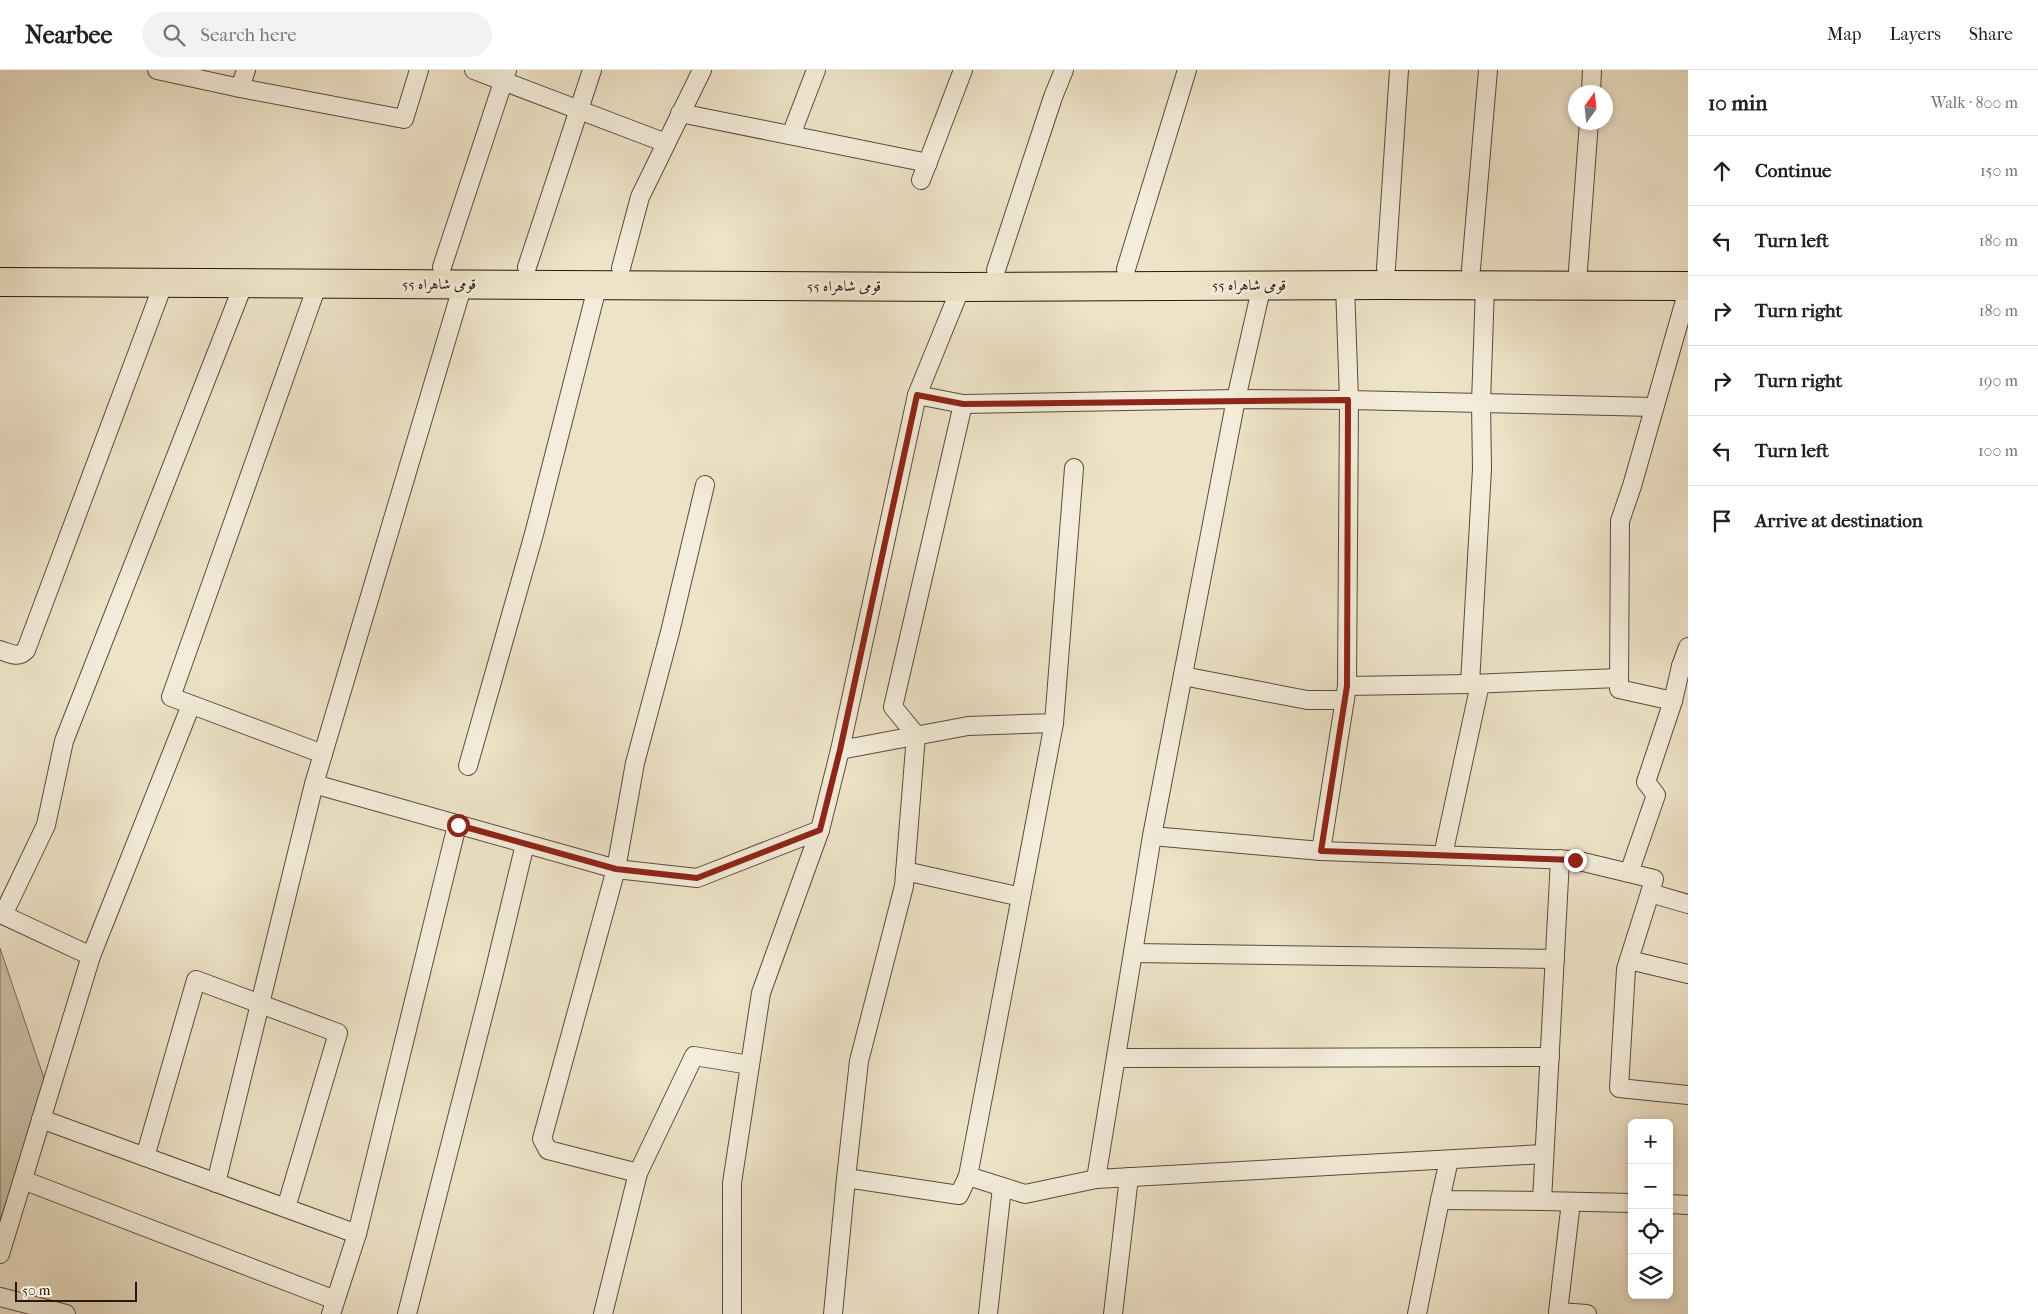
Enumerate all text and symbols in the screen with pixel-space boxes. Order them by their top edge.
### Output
search box [142,12,492,57]
text: Nearbee [25,21,112,49]
icon: search [160,21,188,49]
text: Search here [200,24,297,46]
text: Map [1827,24,1861,45]
text: Layers [1889,24,1941,45]
text: Share [1969,24,2013,45]
north arrow [1568,85,1613,130]
text: 10 min [1708,91,1767,115]
text: Walk · 800 m [1931,93,2018,112]
icon: ahead [1708,157,1736,185]
text: Continue [1755,160,1831,182]
text: 150 m [1980,161,2018,180]
icon: left [1708,227,1736,255]
text: Turn left [1755,230,1829,252]
text: 180 m [1979,231,2018,250]
street label: قومی شاہراہ 55 [402,275,476,294]
street label: قومی شاہراہ 55 [1212,276,1286,295]
street label: قومی شاہراہ 55 [807,277,881,296]
icon: right [1708,297,1736,325]
text: Turn right [1755,300,1842,322]
text: 180 m [1979,301,2018,320]
icon: right [1708,367,1736,395]
text: Turn right [1755,370,1842,392]
text: 190 m [1978,371,2018,390]
icon: left [1708,437,1736,465]
text: Turn left [1755,440,1829,462]
text: 100 m [1978,441,2018,460]
icon: arrive [1708,507,1736,535]
text: Arrive at destination [1755,510,1923,532]
route start [447,814,470,837]
route end [1564,849,1587,872]
map controls [1628,1119,1673,1299]
button: + [1628,1119,1673,1164]
button: − [1628,1164,1673,1209]
button: locate [1628,1209,1673,1254]
button: layers [1628,1254,1673,1299]
scale bar [15,1279,138,1302]
text: 50 m [22,1282,50,1299]

